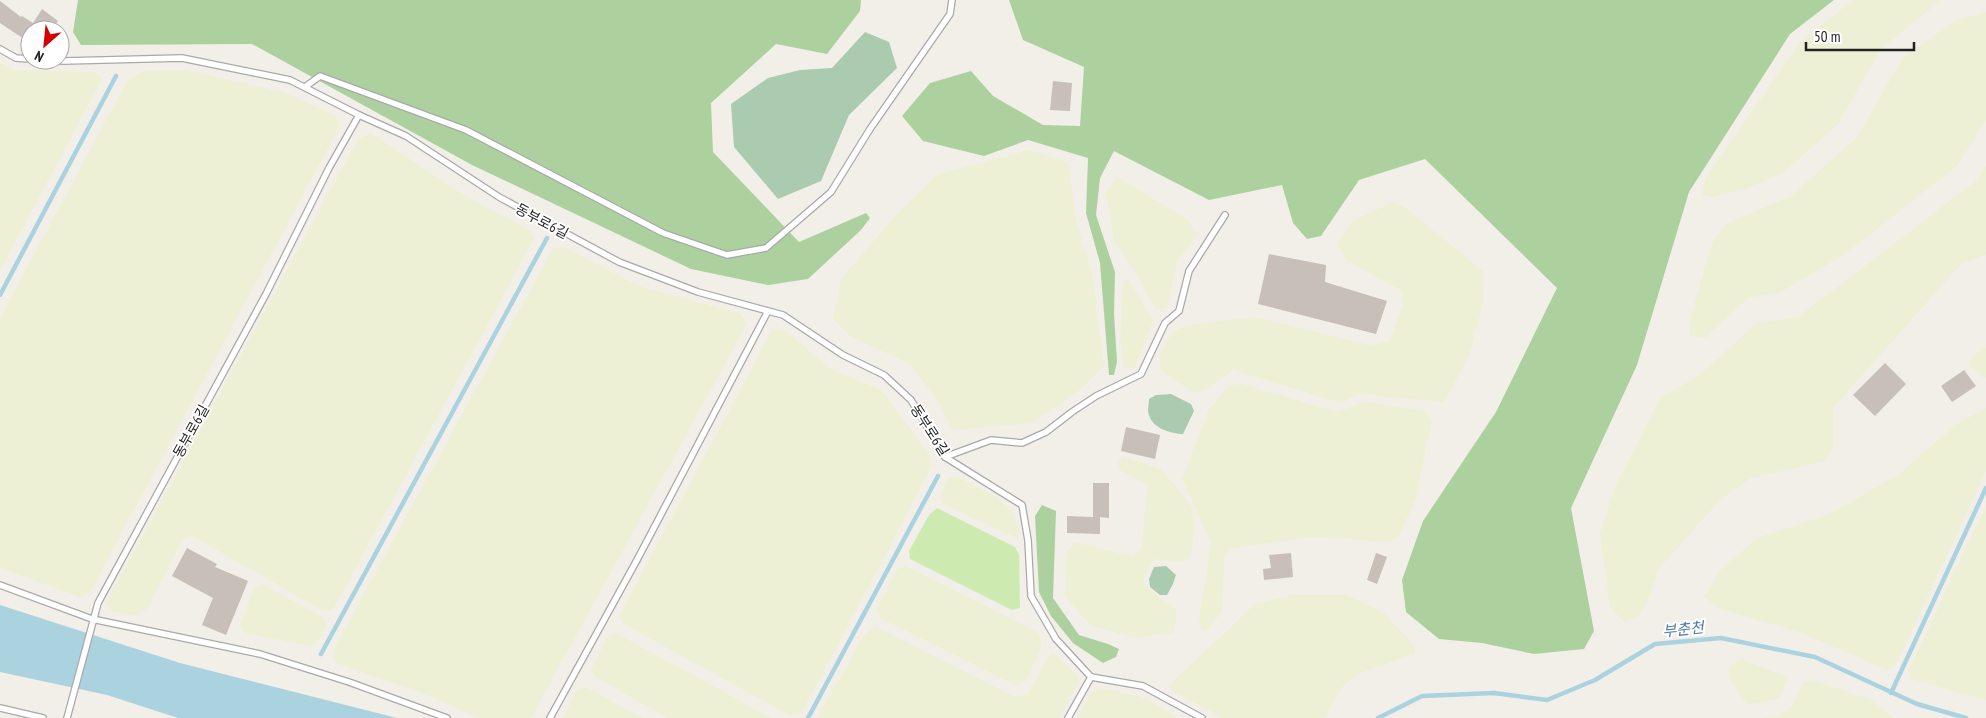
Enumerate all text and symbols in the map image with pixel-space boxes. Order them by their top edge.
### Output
north arrow [20,20,70,70]
scale bar [1806,20,1914,52]
text: 50 m [1814,27,1840,46]
text: N [32,47,47,66]
street label: 동부로6길 [512,199,572,243]
street label: 동부로6길 [169,401,213,461]
street label: 동부로6길 [907,401,953,459]
water label: 부춘천 [1661,617,1707,641]

